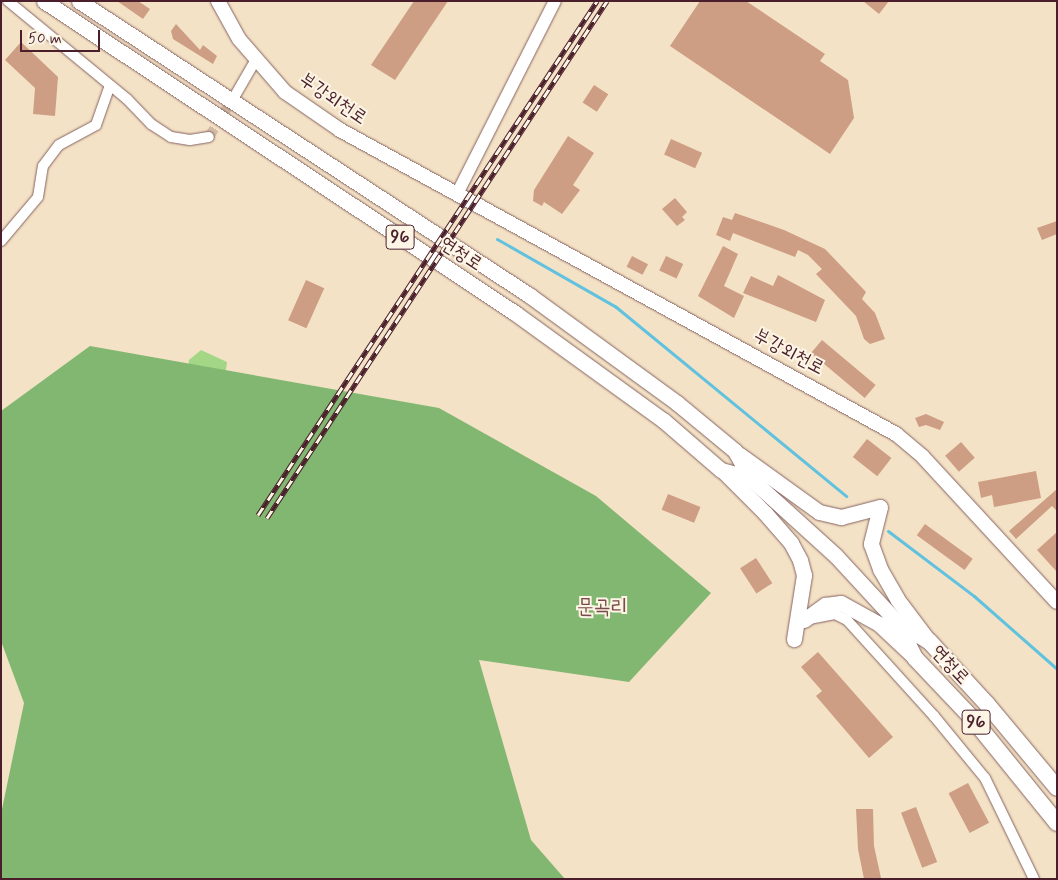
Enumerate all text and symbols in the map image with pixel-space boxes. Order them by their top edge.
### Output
scale bar [22,20,102,52]
text: 50 m [28,29,62,49]
street label: 부강외천로 [295,68,371,130]
road number: 96 [385,222,415,252]
street label: 연청로 [436,232,486,276]
street label: 부강외천로 [750,324,828,380]
district label: 문곡리 [577,594,627,620]
street label: 연청로 [926,640,974,690]
road number: 96 [961,706,991,738]

